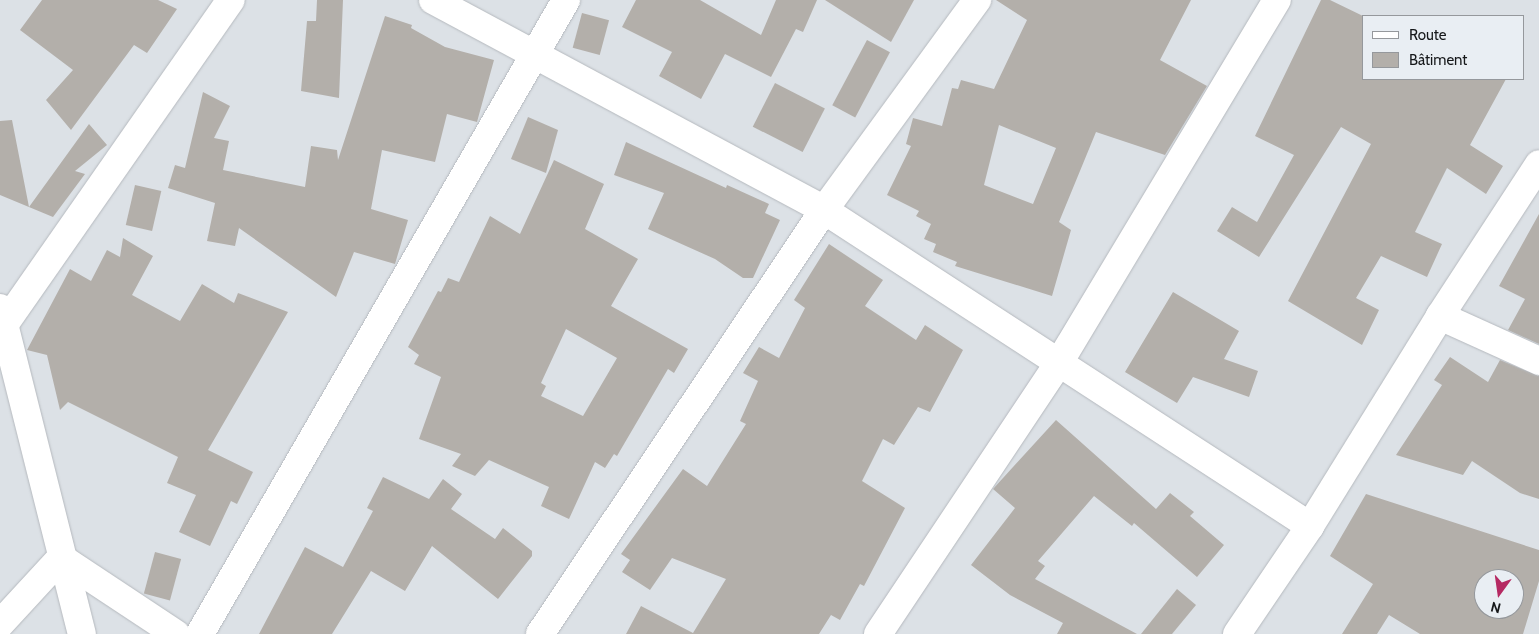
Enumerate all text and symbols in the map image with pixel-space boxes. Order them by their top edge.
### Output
legend [1362,15,1524,80]
text: Route [1409,26,1447,44]
text: Bâtiment [1409,51,1467,69]
north arrow [1474,569,1524,619]
text: N [1489,598,1503,618]

